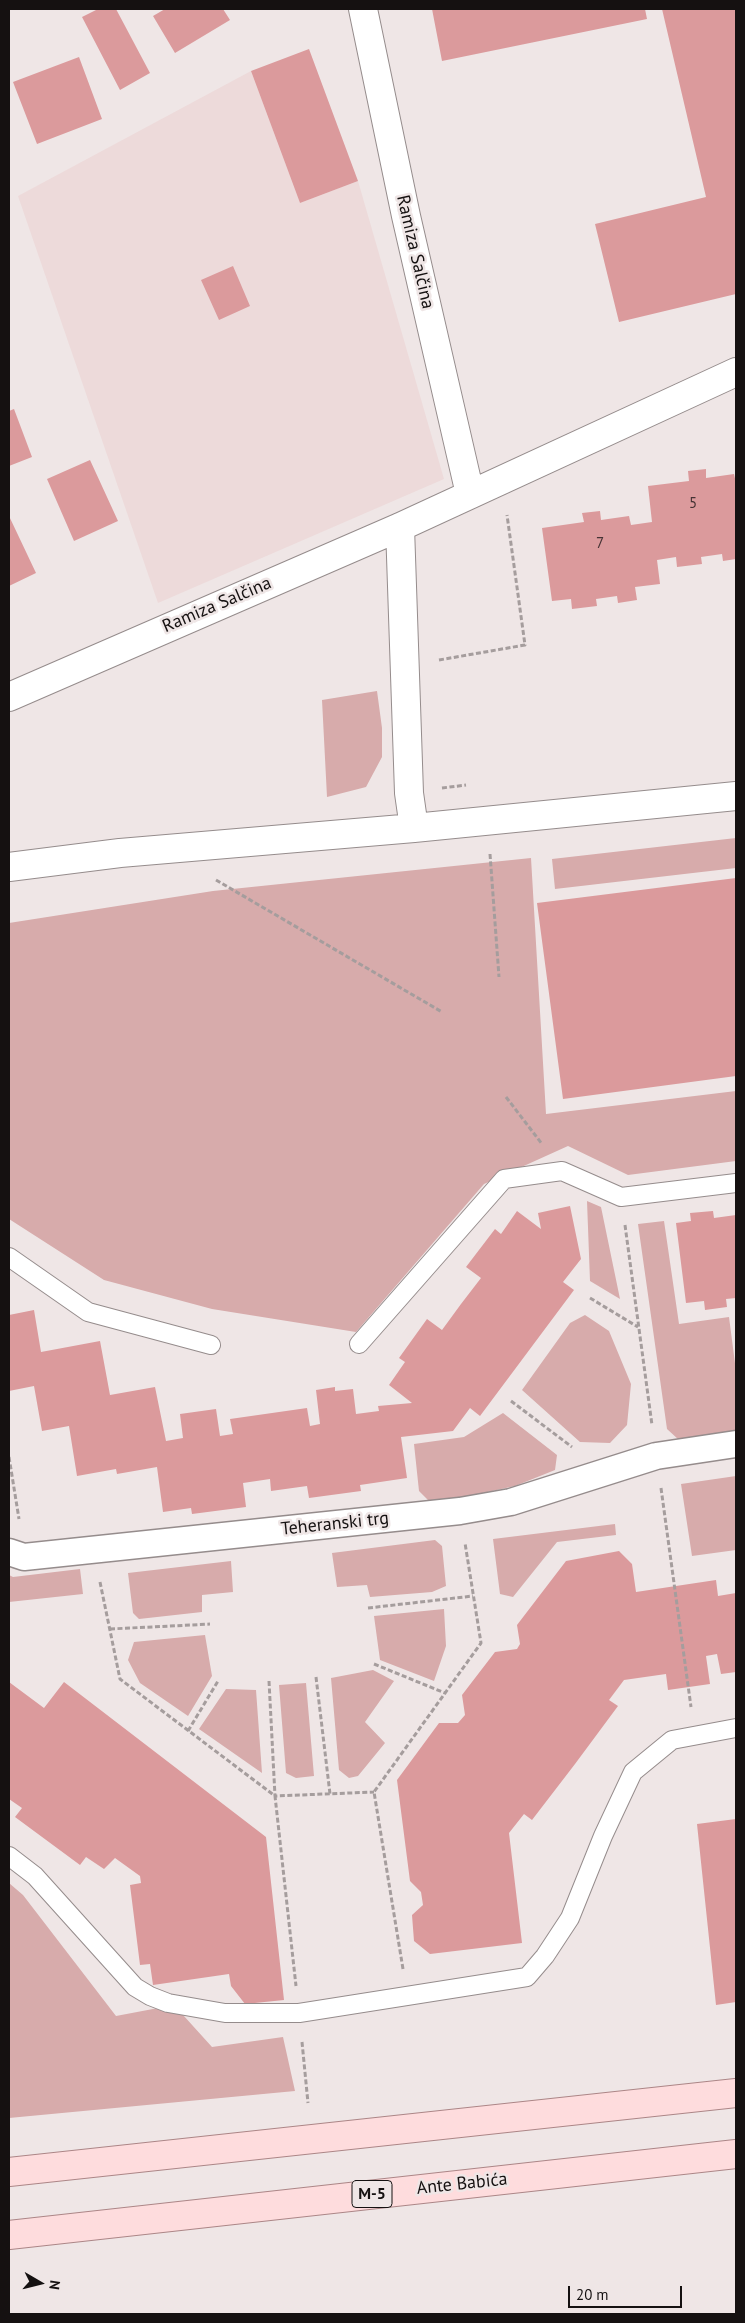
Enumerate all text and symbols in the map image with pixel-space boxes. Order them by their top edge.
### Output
street label: Ramiza Salčina [391,193,439,311]
house number: 5 [689,495,697,513]
house number: 7 [596,535,604,553]
street label: Ramiza Salčina [159,572,275,638]
street label: Teheranski trg [280,1508,390,1540]
street label: Ante Babića [415,2168,509,2200]
road number: M-5 [352,2180,392,2208]
north arrow [15,2258,65,2308]
scale bar [570,2276,684,2308]
text: N [45,2279,64,2291]
text: 20 m [576,2285,609,2304]

